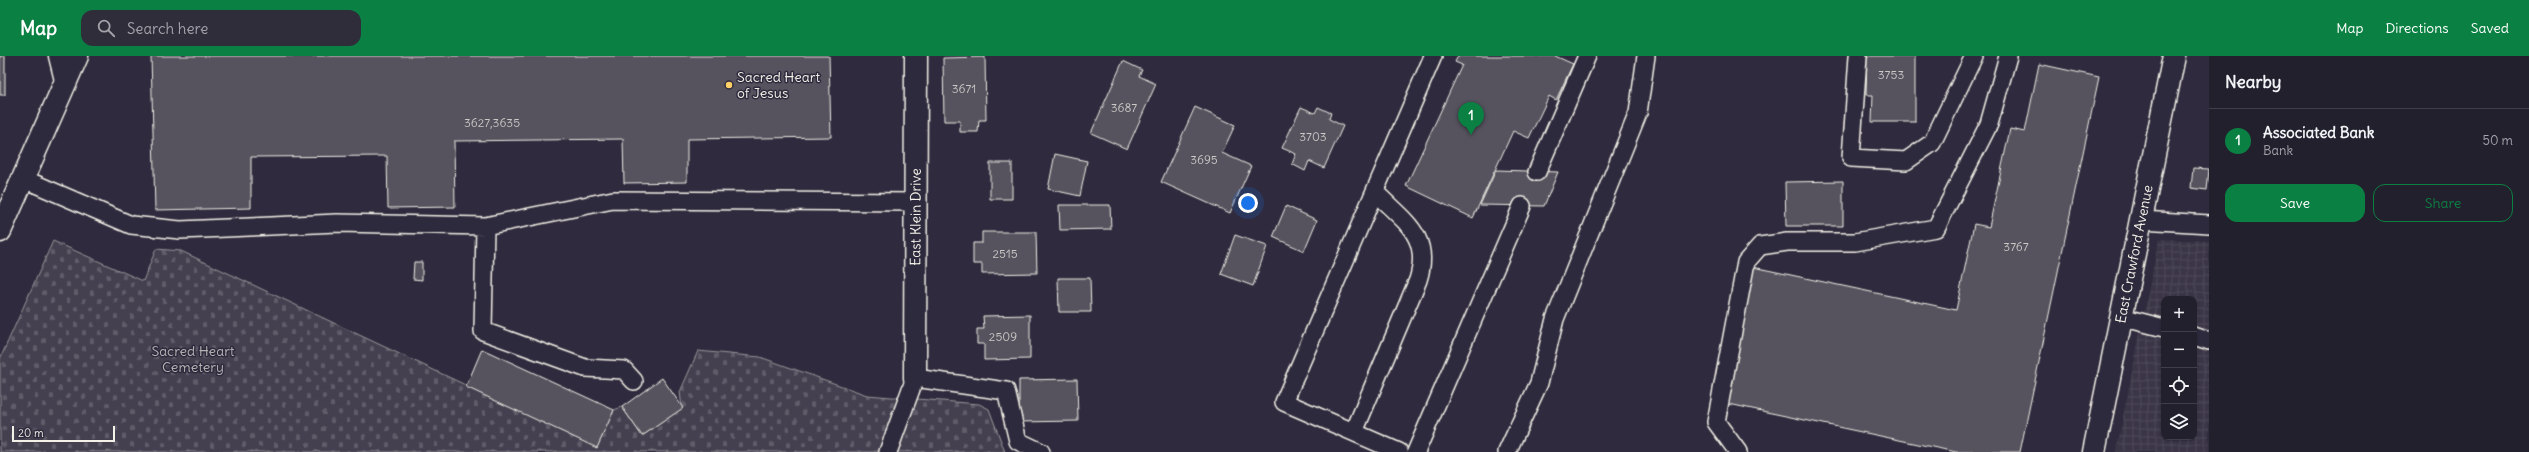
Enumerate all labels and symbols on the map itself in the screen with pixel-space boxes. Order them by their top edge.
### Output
house number: 3753 [1878,67,1904,82]
place label: Sacred Heart of Jesus [737,68,820,102]
marker: Sacred Heart of Jesus [724,80,734,90]
house number: 3671 [952,81,976,96]
house number: 3687 [1111,100,1137,115]
pin: 1 [1458,102,1484,135]
house number: 3627,3635 [464,115,520,130]
house number: 3703 [1299,129,1327,144]
house number: 3695 [1190,152,1218,167]
street label: East Klein Drive [906,168,925,266]
street label: East Crawford Avenue [2111,183,2157,325]
your location [1238,193,1258,213]
house number: 3767 [2003,239,2029,254]
house number: 2515 [992,246,1018,261]
house number: 2509 [989,329,1017,344]
park label: Sacred Heart Cemetery [151,342,235,376]
scale bar [12,424,115,443]

